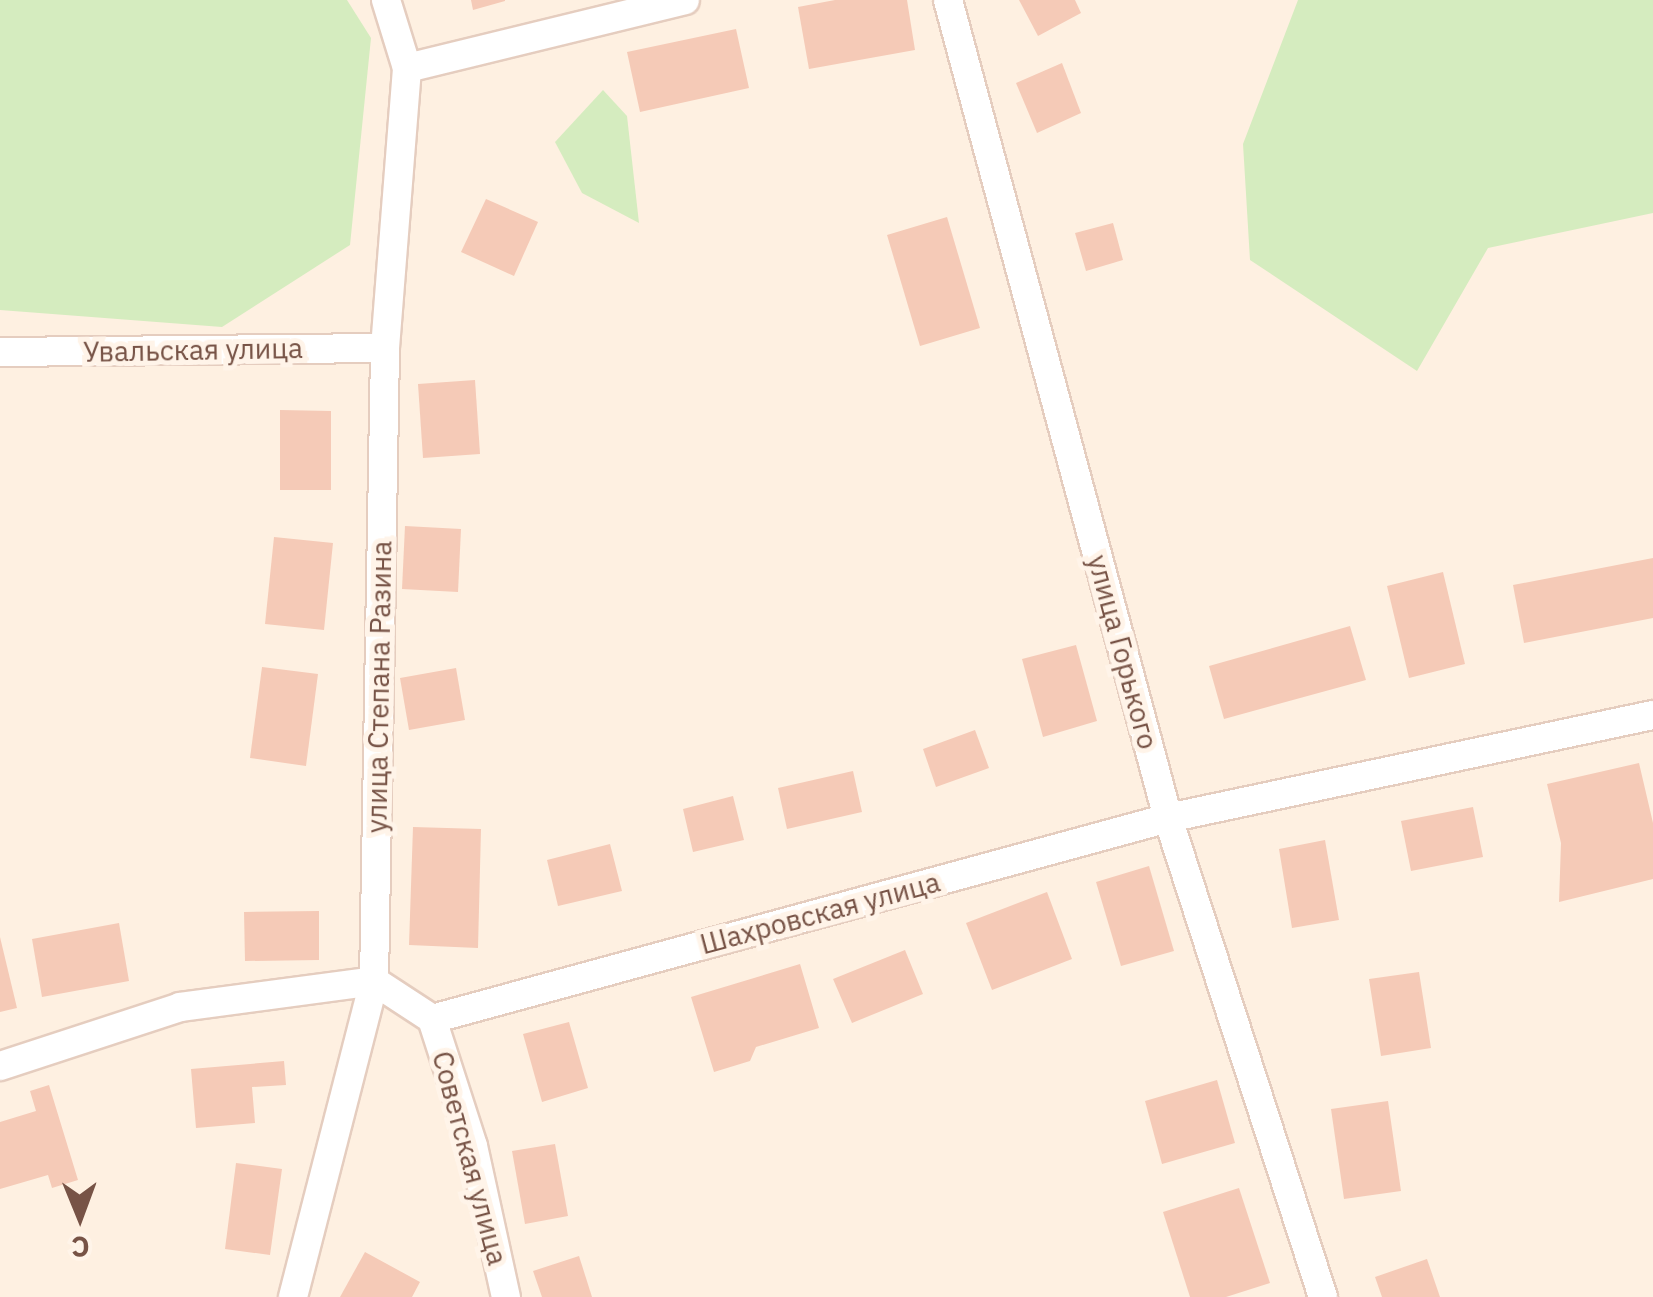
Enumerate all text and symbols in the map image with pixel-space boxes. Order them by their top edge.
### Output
street label: Увальская улица [83,331,303,369]
street label: улица Степана Разина [360,541,398,833]
street label: улица Горького [1081,551,1165,753]
street label: Шахровская улица [696,865,944,961]
street label: Советская улица [425,1047,515,1269]
north arrow [30,1167,130,1267]
text: С [71,1229,90,1266]

